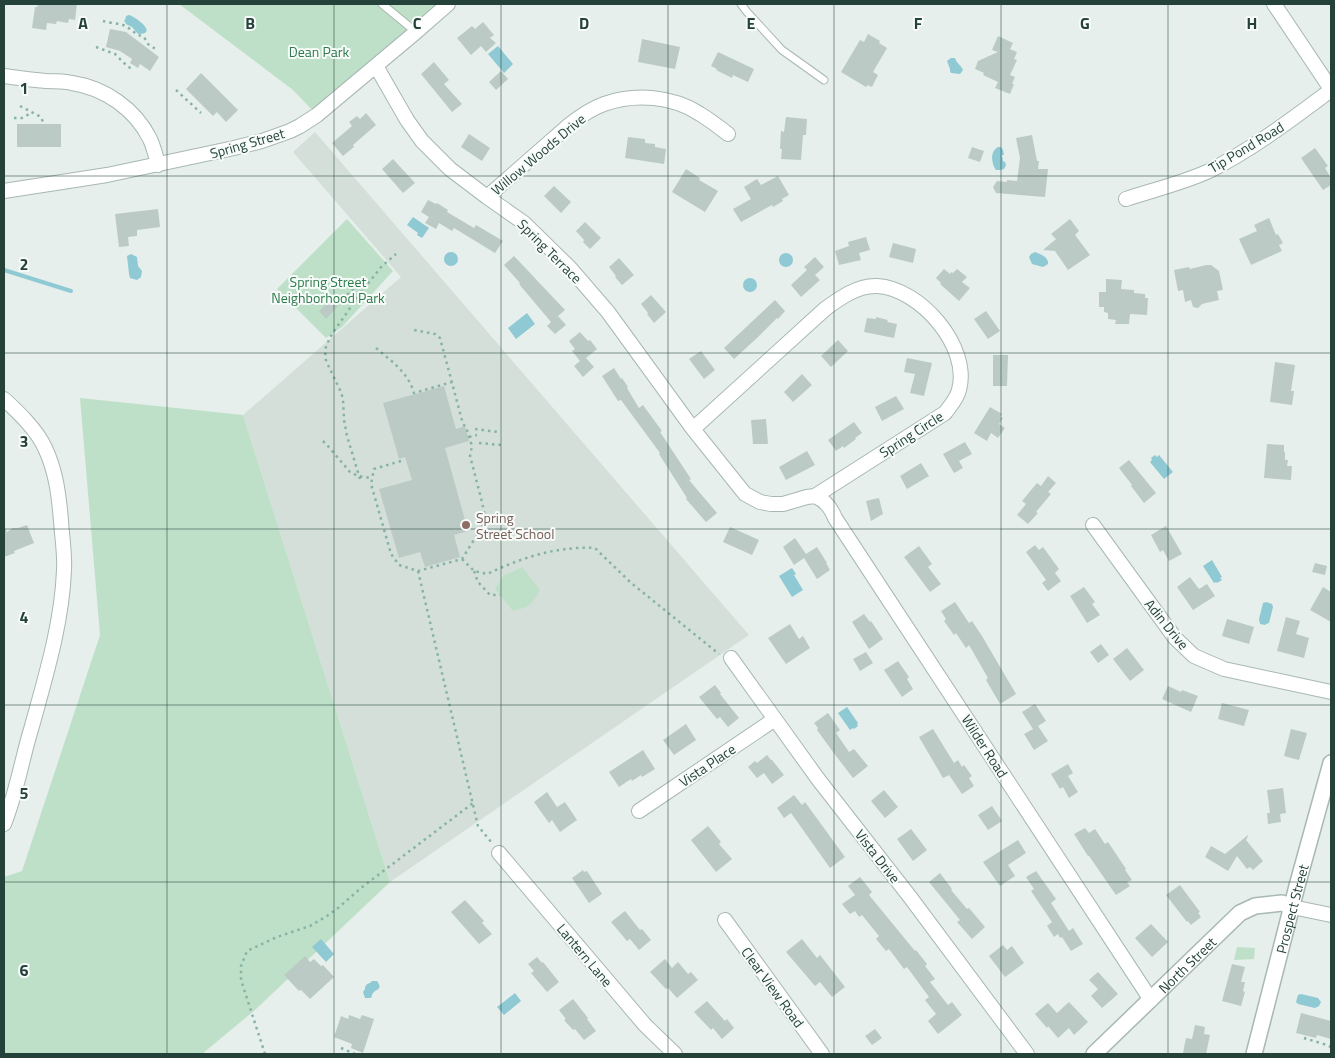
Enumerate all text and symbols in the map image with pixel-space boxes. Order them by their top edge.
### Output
text: A [78,11,88,35]
text: B [245,11,255,35]
text: C [413,11,422,35]
text: D [579,11,589,35]
text: E [747,11,756,35]
text: F [914,11,923,35]
text: G [1080,11,1090,35]
text: H [1247,11,1257,35]
park label: Dean Park [289,41,350,62]
text: 1 [20,76,28,100]
street label: Willow Woods Drive [486,108,590,200]
street label: Tip Pond Road [1204,116,1288,178]
street label: Spring Street [207,122,287,164]
street label: Spring Terrace [513,214,587,288]
text: 2 [20,252,28,276]
park label: Spring Street Neighborhood Park [271,271,385,308]
street label: Spring Circle [875,405,947,463]
text: 3 [20,429,28,453]
place label: Spring Street School [476,507,554,544]
marker: Spring Street School [460,519,472,531]
street label: Adin Drive [1140,594,1194,654]
text: 4 [20,605,29,629]
street label: Wilder Road [957,710,1013,782]
street label: Vista Place [674,738,740,792]
text: 5 [20,781,29,805]
street label: Vista Drive [850,825,906,887]
street label: Prospect Street [1270,862,1313,956]
street label: Lantern Lane [552,919,618,991]
street label: North Street [1153,931,1221,997]
street label: Clear View Road [737,942,809,1032]
text: 6 [20,958,29,982]

